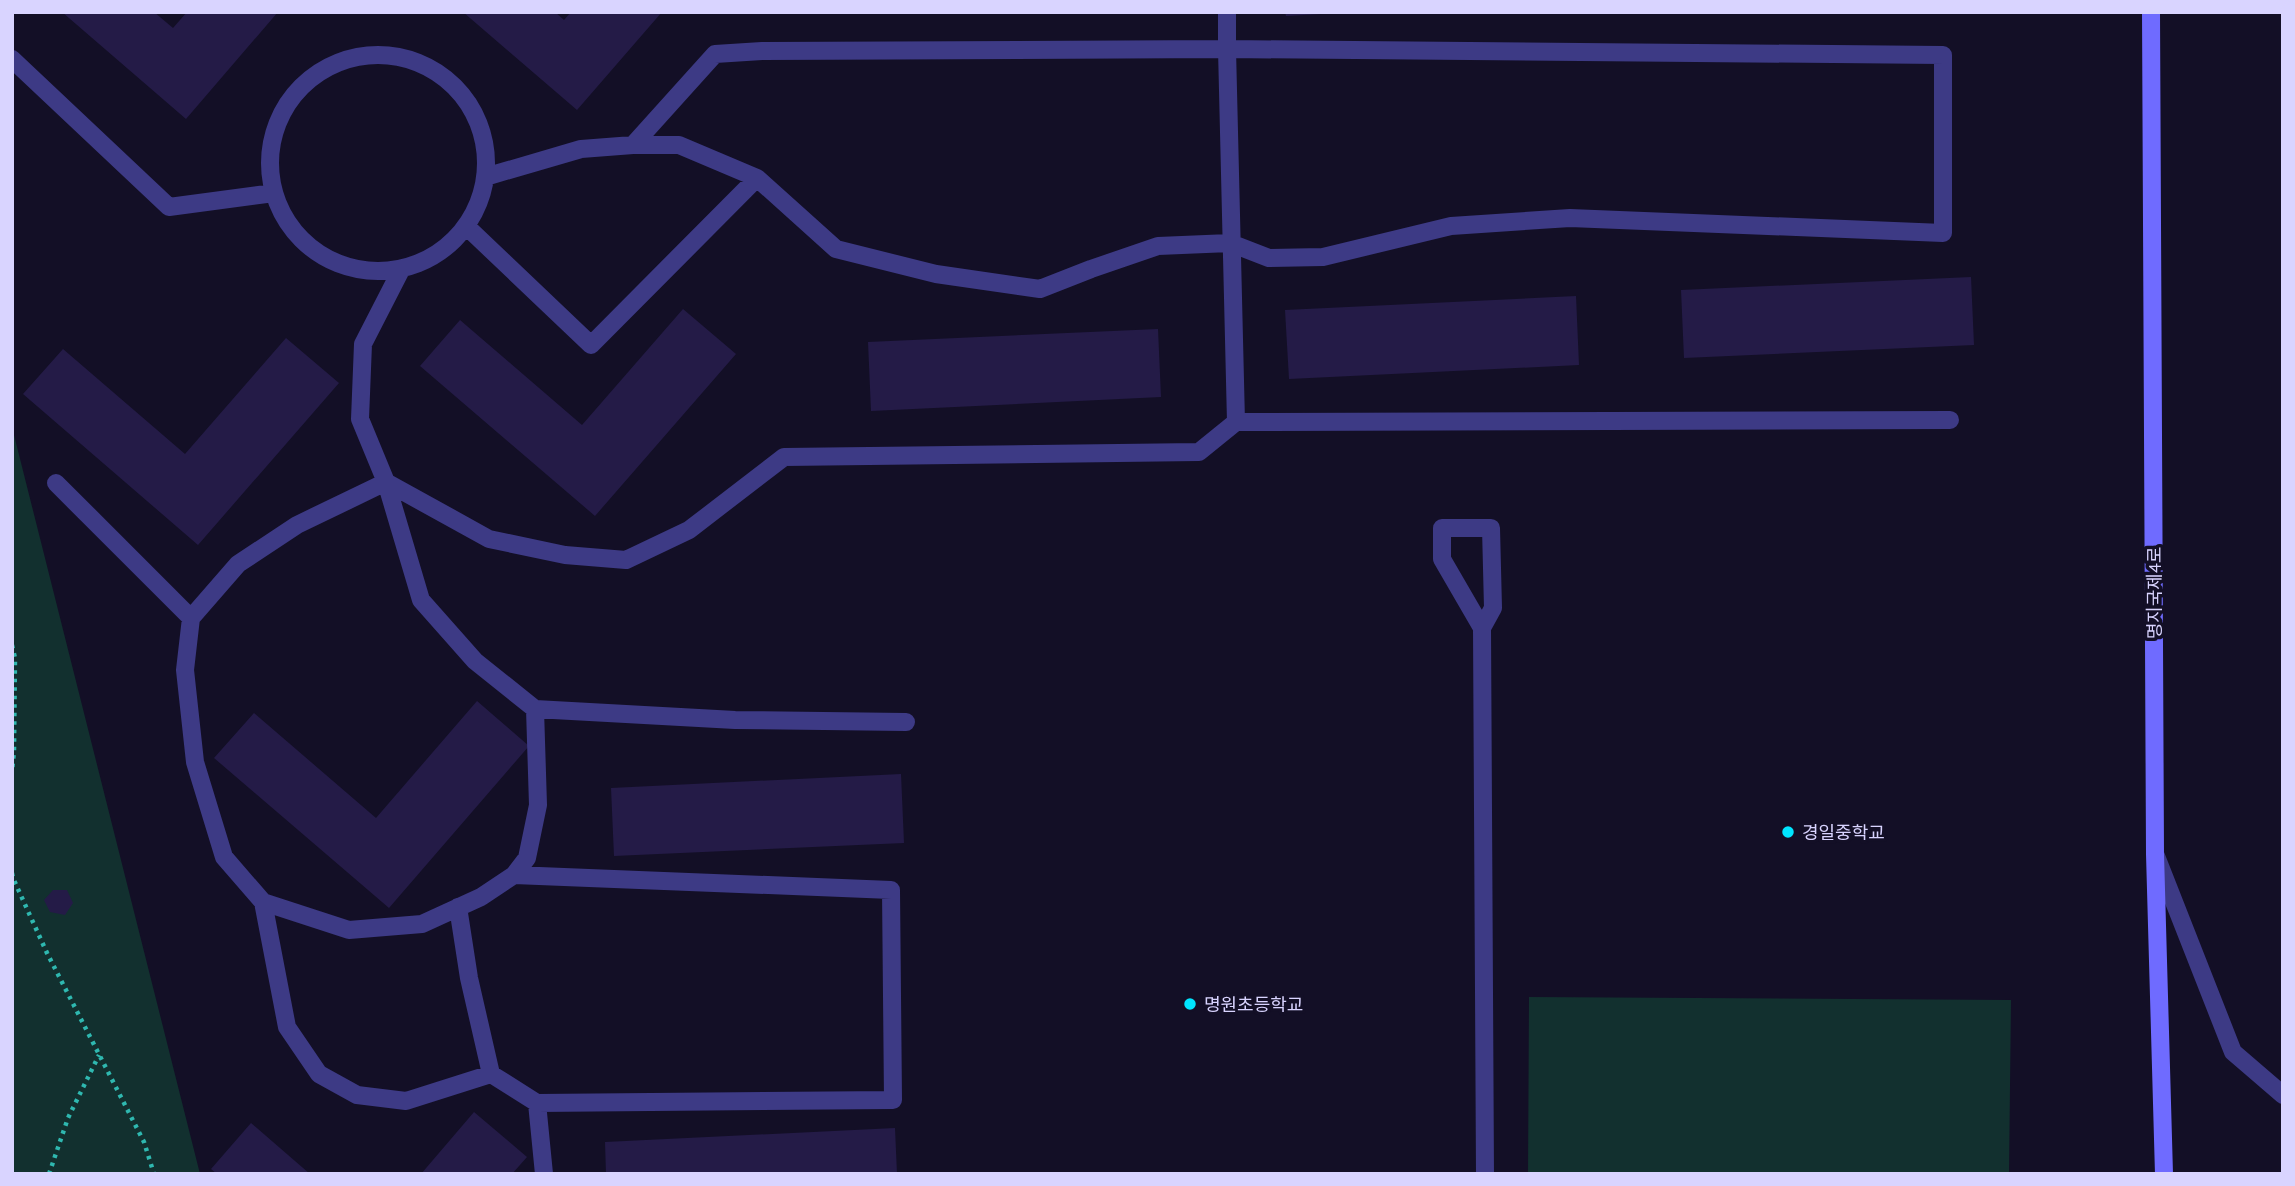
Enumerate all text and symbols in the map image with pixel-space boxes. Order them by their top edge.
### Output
street label: 명지국제4로 [2143,547,2166,639]
place label: 경일중학교 [1802,821,1885,844]
marker: 경일중학교 [1780,824,1796,840]
place label: 명원초등학교 [1204,993,1303,1016]
marker: 명원초등학교 [1182,996,1198,1012]

